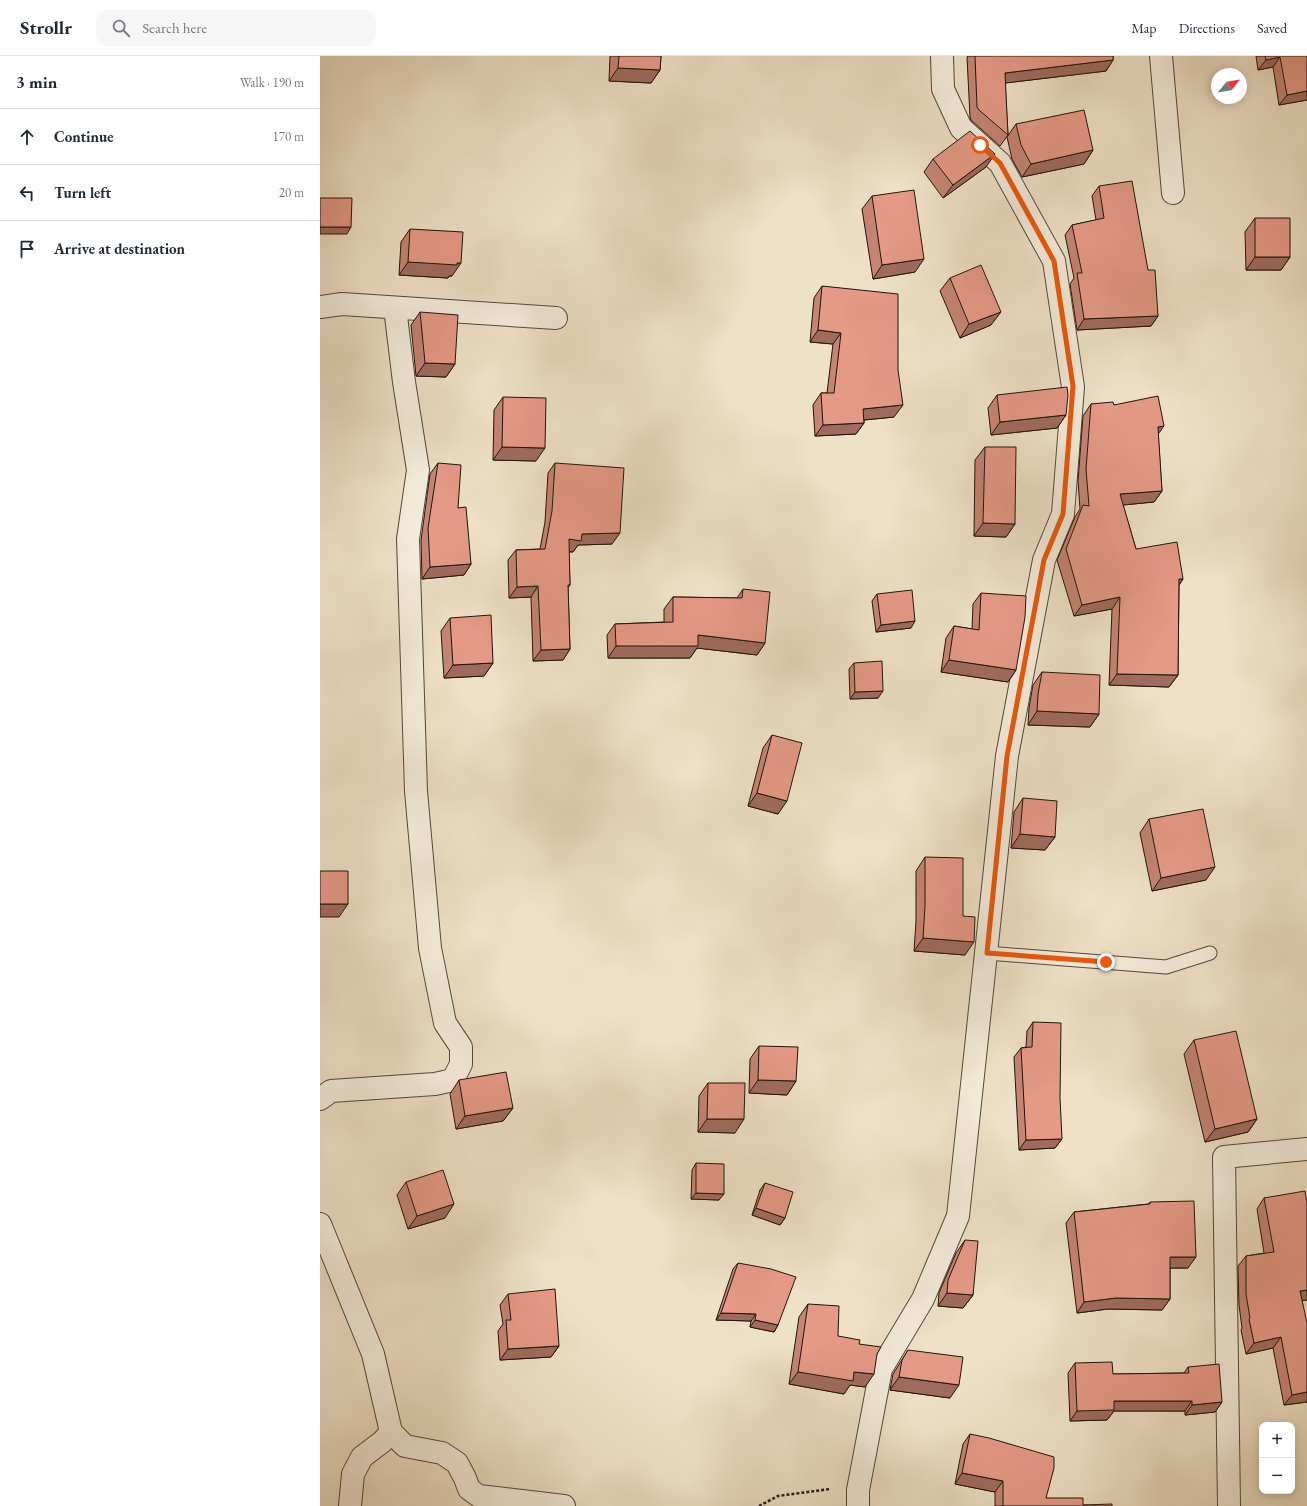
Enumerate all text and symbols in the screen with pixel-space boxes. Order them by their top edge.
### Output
search box [96,10,376,46]
text: Strollr [20,15,72,40]
icon: search [110,17,132,39]
text: Search here [142,18,207,37]
text: Map [1131,19,1157,37]
text: Directions [1179,19,1235,37]
text: Saved [1257,19,1287,37]
north arrow [1211,68,1247,104]
text: 3 min [16,71,57,93]
text: Walk · 190 m [240,74,304,91]
icon: ahead [16,126,38,148]
text: Continue [54,127,114,146]
text: 170 m [273,128,304,145]
route start [971,136,989,154]
icon: left [16,182,38,204]
text: Turn left [54,183,111,202]
text: 20 m [279,184,304,201]
icon: arrive [16,238,38,260]
text: Arrive at destination [54,239,185,258]
route end [1097,953,1115,971]
map controls [1259,1422,1295,1494]
button: + [1259,1422,1295,1458]
button: − [1259,1458,1295,1494]

